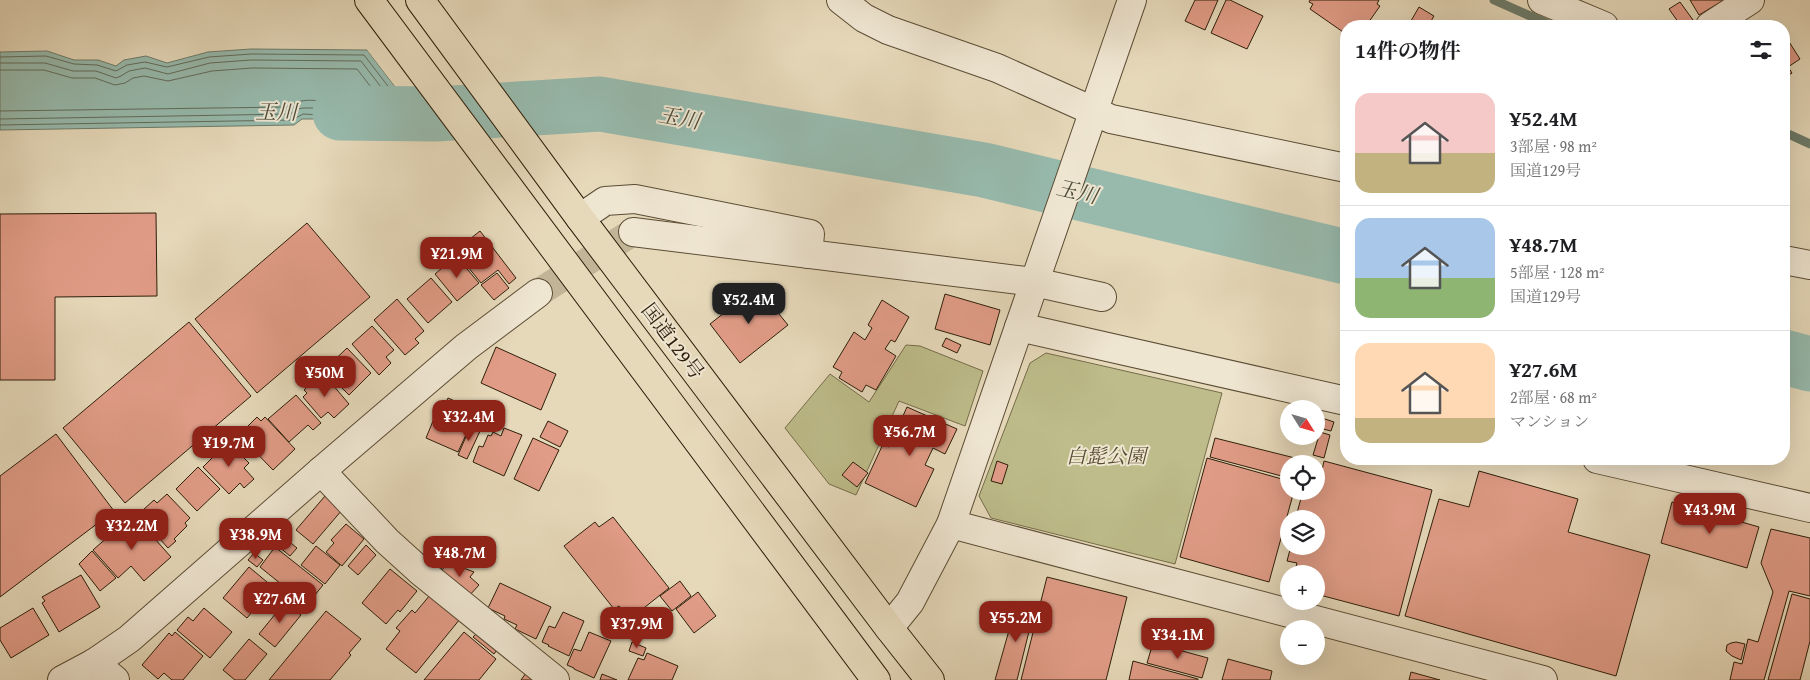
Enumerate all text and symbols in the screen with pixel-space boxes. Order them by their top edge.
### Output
text: 14件の物件 [1355,35,1461,66]
icon: filters [1747,36,1775,64]
water label: 玉川 [255,96,299,127]
water label: 玉川 [656,99,704,137]
text: ¥52.4M [1510,103,1578,134]
icon: home [1395,113,1455,173]
text: 3部屋 · 98 m² [1510,134,1597,158]
text: 国道129号 [1510,158,1581,182]
water label: 玉川 [1053,172,1103,212]
text: ¥48.7M [1510,229,1578,260]
pin: ¥21.9M [416,236,498,279]
icon: home [1395,238,1455,298]
text: ¥21.9M [431,241,483,265]
text: 5部屋 · 128 m² [1510,260,1605,284]
pin: ¥52.4M [708,282,790,325]
text: 国道129号 [1510,284,1581,308]
text: ¥52.4M [723,287,775,311]
street label: 国道129号 [635,296,712,385]
text: ¥27.6M [1510,354,1578,385]
pin: ¥50M [295,356,355,398]
text: ¥50M [306,360,344,384]
icon: home [1395,363,1455,423]
text: 2部屋 · 68 m² [1510,385,1597,409]
pin: ¥32.4M [428,400,510,442]
north arrow [1280,400,1325,445]
map controls [1280,400,1325,665]
text: ¥32.4M [443,404,495,428]
text: マンション [1510,409,1589,433]
pin: ¥56.7M [869,414,951,457]
text: ¥56.7M [884,419,936,443]
pin: ¥19.7M [188,426,270,468]
text: ¥19.7M [203,430,255,454]
park label: 白髭公園 [1066,441,1149,470]
button: locate [1280,455,1325,500]
pin: ¥43.9M [1669,492,1751,535]
text: ¥43.9M [1684,497,1736,521]
pin: ¥32.2M [91,508,173,551]
button: layers [1280,510,1325,555]
text: ¥32.2M [106,513,158,537]
pin: ¥38.9M [215,518,297,560]
text: ¥38.9M [230,522,282,546]
pin: ¥48.7M [419,536,501,578]
text: ¥48.7M [434,540,486,564]
button: + [1280,565,1325,610]
pin: ¥27.6M [239,582,321,624]
text: ¥27.6M [254,586,306,610]
pin: ¥55.2M [975,600,1057,643]
text: ¥55.2M [990,605,1042,629]
pin: ¥37.9M [596,606,678,649]
text: ¥37.9M [611,611,663,635]
pin: ¥34.1M [1137,618,1219,660]
button: − [1280,620,1325,665]
text: ¥34.1M [1152,622,1204,646]

